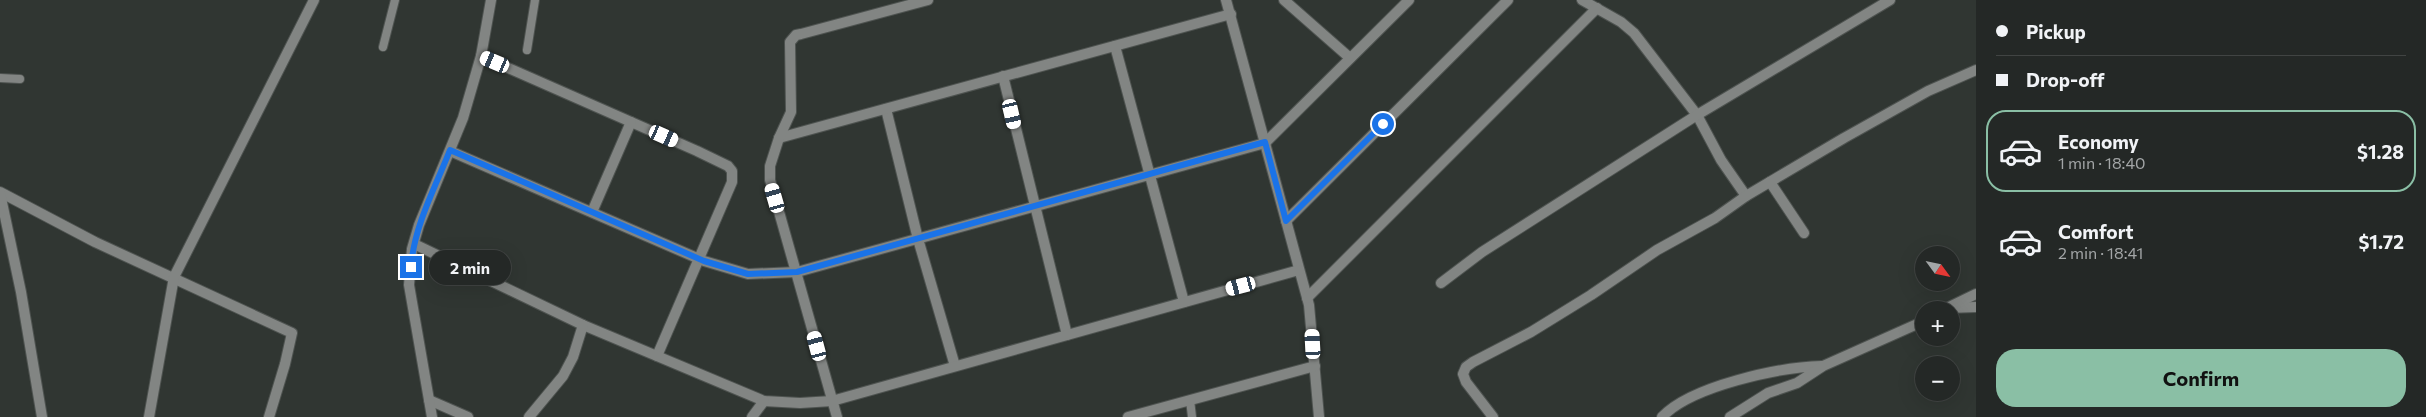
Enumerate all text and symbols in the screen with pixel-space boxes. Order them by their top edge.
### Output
text: Pickup [2026,20,2086,43]
car [478,49,511,75]
text: Drop-off [2026,68,2105,91]
car [1001,98,1022,130]
route start [1372,113,1394,135]
car [647,123,680,149]
icon: car [1998,129,2043,174]
text: Economy [2058,130,2139,153]
text: $1.28 [2357,140,2404,163]
text: 1 min · 18:40 [2058,153,2145,172]
car [763,182,786,214]
icon: car [1998,219,2043,264]
text: Comfort [2058,220,2134,243]
text: $1.72 [2358,230,2404,253]
text: 2 min · 18:41 [2058,243,2143,262]
north arrow [1915,246,1960,291]
map controls [1915,246,1960,401]
callout: 2 min [428,250,511,284]
route end [400,256,422,278]
text: 2 min [450,258,490,277]
car [1224,275,1257,297]
button: + [1915,301,1960,346]
car [1304,329,1321,359]
car [805,330,828,362]
button: Confirm [1996,349,2406,407]
button: − [1915,356,1960,401]

